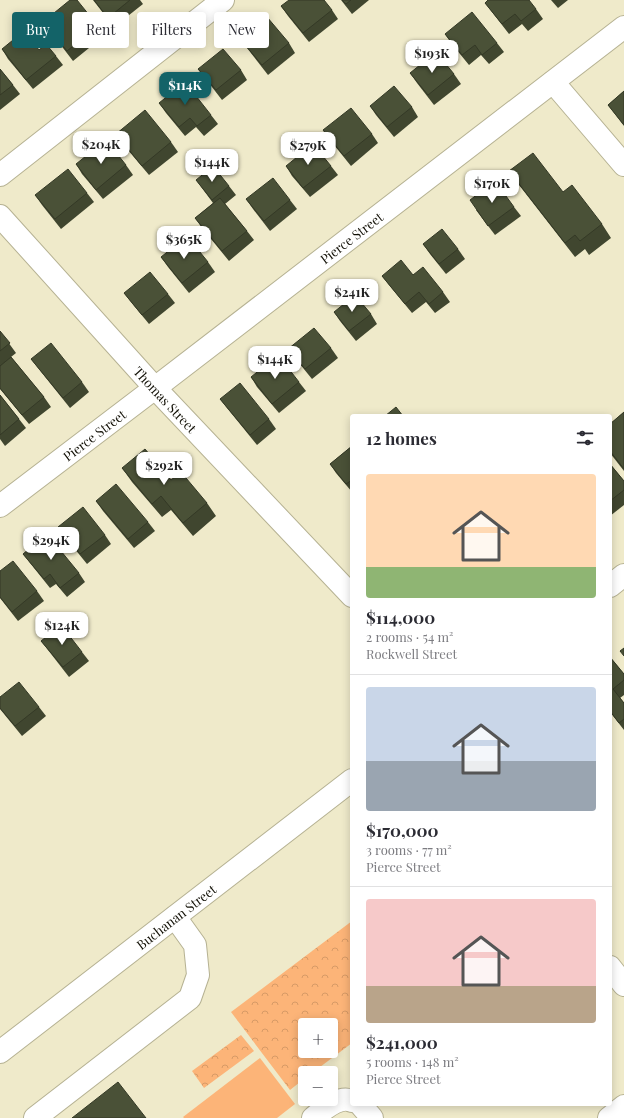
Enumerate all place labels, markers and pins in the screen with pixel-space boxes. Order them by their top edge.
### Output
pin: $193K [404,40,460,74]
pin: $114K [157,72,213,106]
pin: $204K [73,131,129,165]
pin: $279K [280,132,336,166]
pin: $144K [184,149,240,183]
pin: $170K [464,170,520,204]
pin: $365K [156,226,212,260]
pin: $241K [324,279,380,313]
pin: $144K [247,346,303,380]
pin: $292K [136,452,192,486]
pin: $294K [23,527,79,561]
pin: $124K [34,612,90,646]

